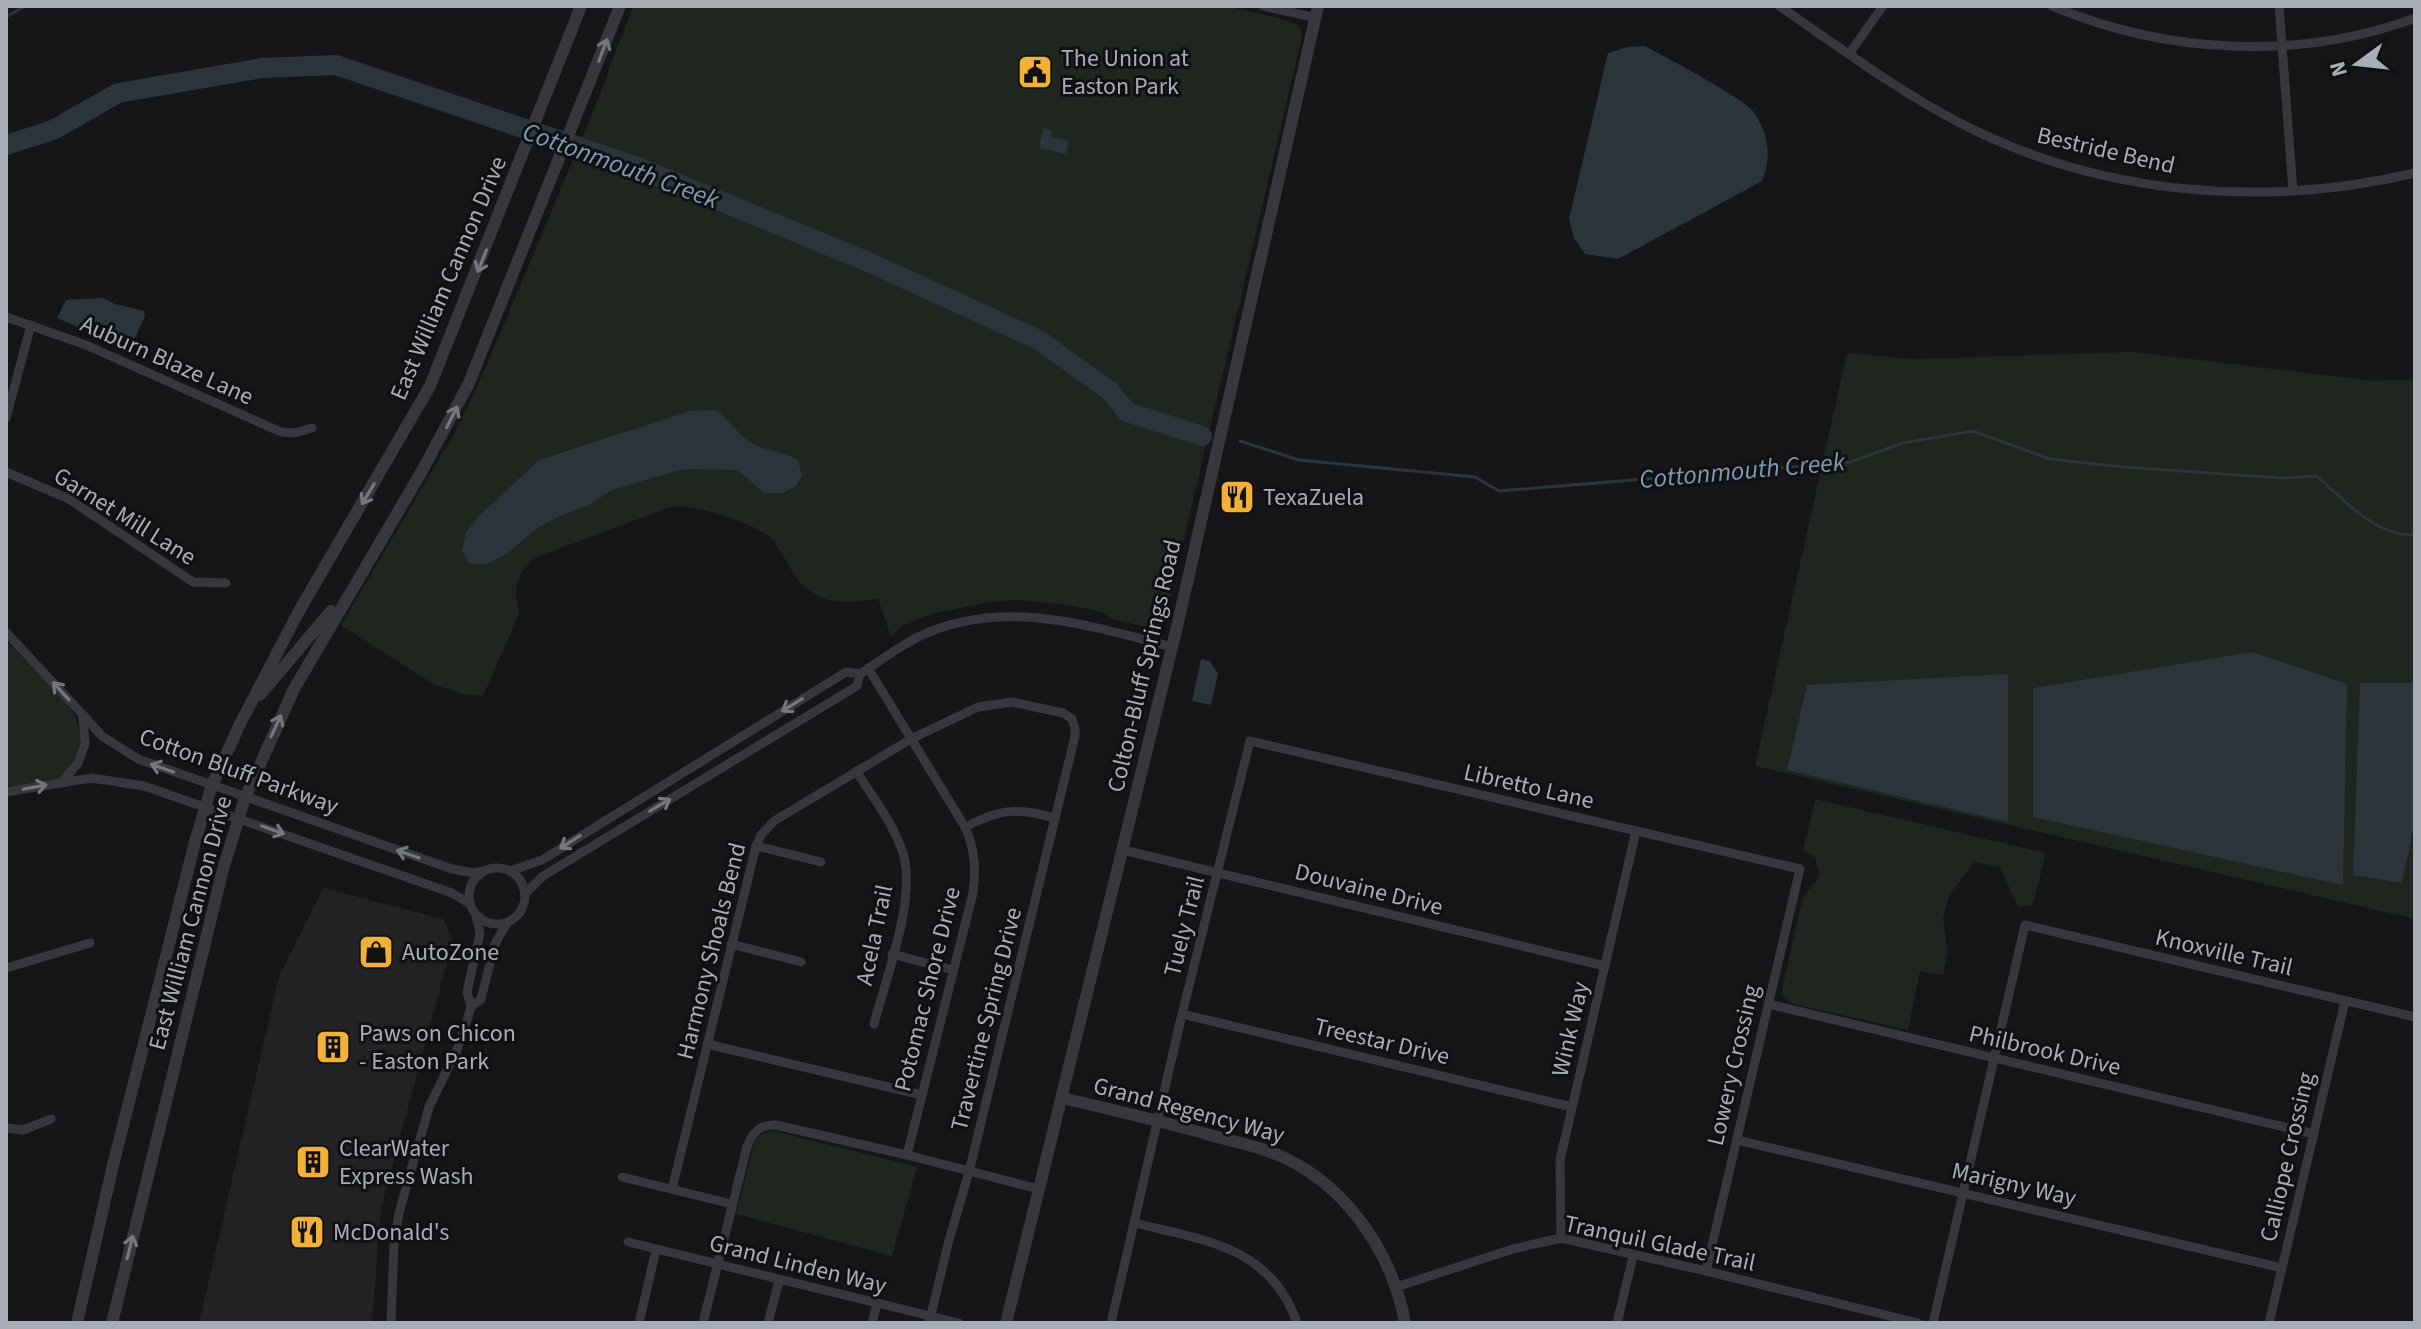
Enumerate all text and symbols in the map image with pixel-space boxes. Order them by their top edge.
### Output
north arrow [2317,24,2397,104]
one-way arrow [597,38,611,63]
place label: The Union at Easton Park [1061,41,1189,104]
public building icon: The Union at Easton Park [1016,53,1054,91]
text: N [2321,58,2356,80]
water label: Cottonmouth Creek [518,113,725,218]
street label: Bestride Bend [2034,118,2178,183]
street label: East William Cannon Drive [381,151,516,406]
one-way arrow [473,248,488,273]
street label: Auburn Blaze Lane [75,307,259,414]
one-way arrow [445,405,460,429]
water label: Cottonmouth Creek [1638,443,1847,498]
street label: Garnet Mill Lane [47,459,203,574]
restaurant icon: TexaZuela [1218,478,1256,516]
place label: TexaZuela [1263,480,1364,515]
one-way arrow [360,482,376,505]
street label: Colton-Bluff Springs Road [1098,536,1191,796]
one-way arrow [53,681,71,701]
one-way arrow [781,697,803,714]
one-way arrow [269,715,284,739]
street label: Cotton Bluff Parkway [134,719,343,824]
street label: Libretto Lane [1460,755,1597,818]
one-way arrow [150,759,175,774]
one-way arrow [21,778,47,793]
street label: East William Cannon Drive [140,792,241,1054]
one-way arrow [648,797,671,813]
one-way arrow [260,824,285,839]
one-way arrow [560,834,582,851]
street label: Harmony Shoals Bend [668,839,755,1063]
one-way arrow [396,845,421,860]
street label: Douvaine Drive [1291,854,1447,925]
street label: Tuely Trail [1155,872,1214,980]
street label: Acela Trail [847,882,902,989]
street label: Potomac Shore Drive [885,883,970,1095]
street label: Travertine Spring Drive [942,904,1031,1135]
street label: Knoxville Trail [2152,920,2296,985]
shop icon: AutoZone [357,933,395,971]
place label: AutoZone [402,935,499,970]
street label: Wink Way [1543,978,1598,1080]
street label: Lowery Crossing [1698,981,1769,1149]
street label: Treestar Drive [1311,1009,1453,1074]
place label: Paws on Chicon - Easton Park [359,1016,516,1079]
street label: Philbrook Drive [1966,1016,2124,1085]
building icon: Paws on Chicon - Easton Park [314,1028,352,1066]
street label: Grand Regency Way [1089,1068,1288,1153]
street label: Calliope Crossing [2251,1069,2324,1245]
place label: ClearWater Express Wash [339,1131,474,1194]
building icon: ClearWater Express Wash [294,1143,332,1181]
street label: Marigny Way [1948,1153,2080,1216]
street label: Tranquil Glade Trail [1561,1206,1759,1281]
restaurant icon: McDonald's [288,1213,326,1251]
place label: McDonald's [333,1215,449,1250]
street label: Grand Linden Way [706,1226,890,1303]
one-way arrow [124,1235,139,1261]

